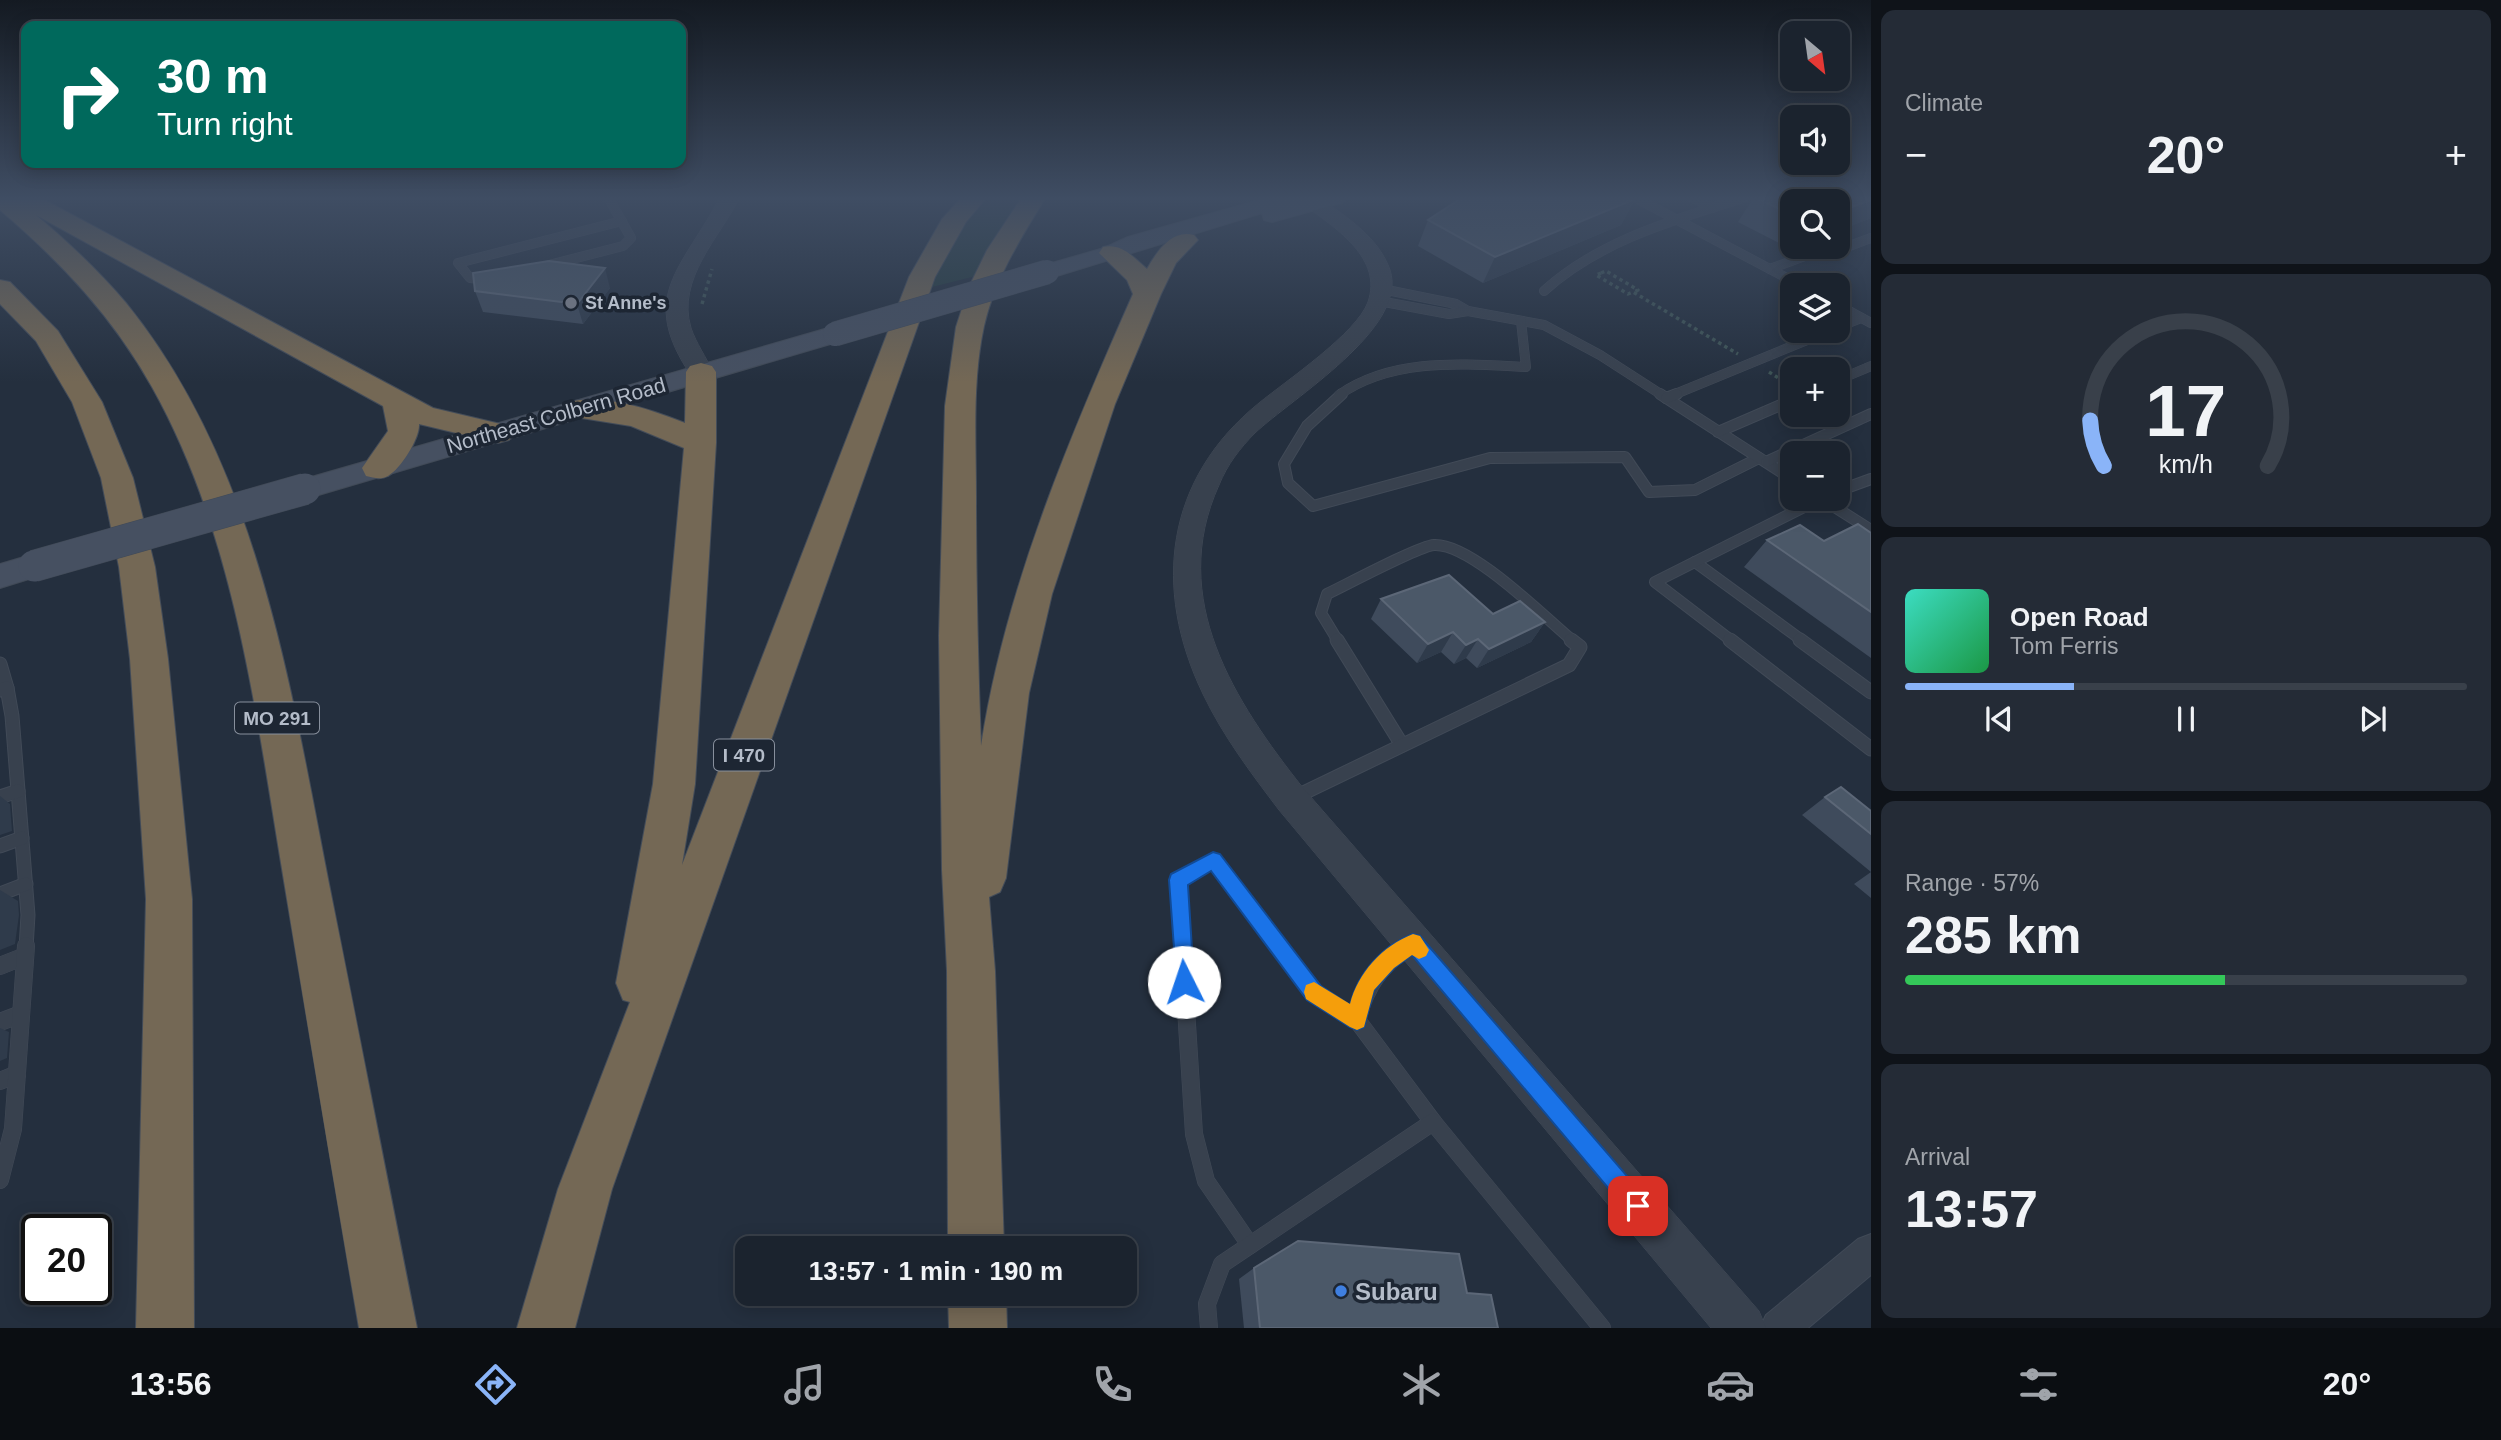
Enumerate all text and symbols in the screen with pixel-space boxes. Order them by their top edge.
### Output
north arrow [1780,21,1850,91]
map controls [1780,21,1850,511]
icon: right [42,49,133,140]
text: 30 m [157,49,269,103]
text: Climate [1905,90,1983,116]
button: sound [1780,105,1850,175]
text: Turn right [157,106,293,142]
text: 20° [2147,126,2225,184]
text: − [1905,134,1927,176]
text: + [2445,134,2467,176]
button: search [1780,189,1850,259]
button: layers [1780,273,1850,343]
place label: St Anne's [585,293,667,313]
marker: St Anne's [563,295,579,311]
button: + [1780,357,1850,427]
text: 17 [2146,371,2226,452]
street label: Northeast Colbern Road [444,373,668,457]
button: − [1780,441,1850,511]
text: km/h [2159,450,2213,478]
text: Open Road [2010,602,2149,632]
text: Tom Ferris [2010,633,2119,659]
icon: previous [1980,700,2018,738]
icon: pause [2167,700,2205,738]
icon: next [2354,700,2392,738]
road number: MO 291 [235,702,319,734]
road number: I 470 [714,740,774,770]
text: Range · 57% [1905,870,2039,896]
text: 285 km [1905,906,2081,964]
position arrow [1147,945,1221,1019]
text: Arrival [1905,1144,1970,1170]
pin [1608,1176,1668,1236]
text: 13:57 [1905,1180,2038,1238]
icon: arrive [1619,1187,1657,1225]
speed limit sign: 20 [21,1214,112,1305]
text: 13:57 · 1 min · 190 m [809,1256,1063,1286]
place label: Subaru [1355,1278,1438,1305]
marker: Subaru [1333,1283,1349,1299]
icon: directions [471,1360,520,1409]
icon: music [780,1360,829,1409]
icon: phone [1088,1360,1137,1409]
icon: climate [1397,1360,1446,1409]
icon: car [1706,1360,1755,1409]
icon: filters [2014,1360,2063,1409]
text: 13:56 [130,1366,212,1402]
text: 20° [2323,1366,2371,1402]

